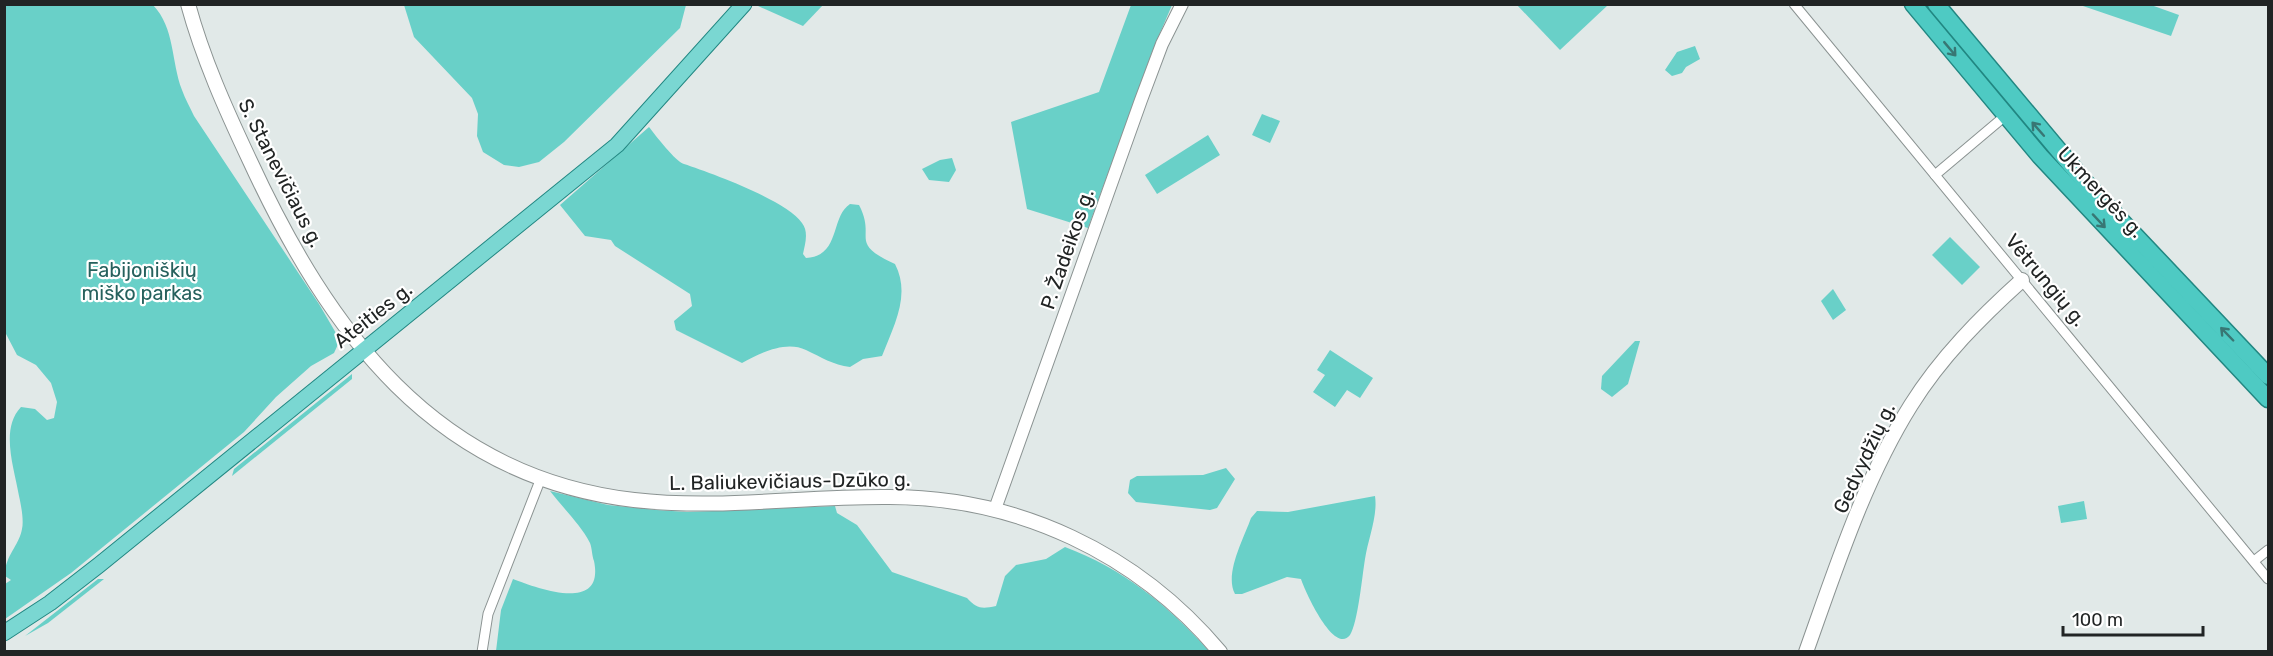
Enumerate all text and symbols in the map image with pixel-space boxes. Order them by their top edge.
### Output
one-way arrow [1943,41,1957,56]
street label: S. Stanevičiaus g. [233,95,329,251]
one-way arrow [2031,122,2045,137]
street label: Ukmergės g. [2053,141,2149,243]
street label: P. Žadeikos g. [1035,186,1099,312]
one-way arrow [2092,213,2106,228]
street label: Vėtrungių g. [2000,229,2092,331]
park label: Fabijoniškių miško parkas [82,258,202,305]
street label: Ateities g. [329,277,417,353]
one-way arrow [2220,327,2234,342]
street label: Gedvydžių g. [1828,399,1900,517]
street label: L. Baliukevičiaus-Dzūko g. [669,467,911,495]
scale bar [2063,599,2202,637]
text: 100 m [2072,609,2123,631]

